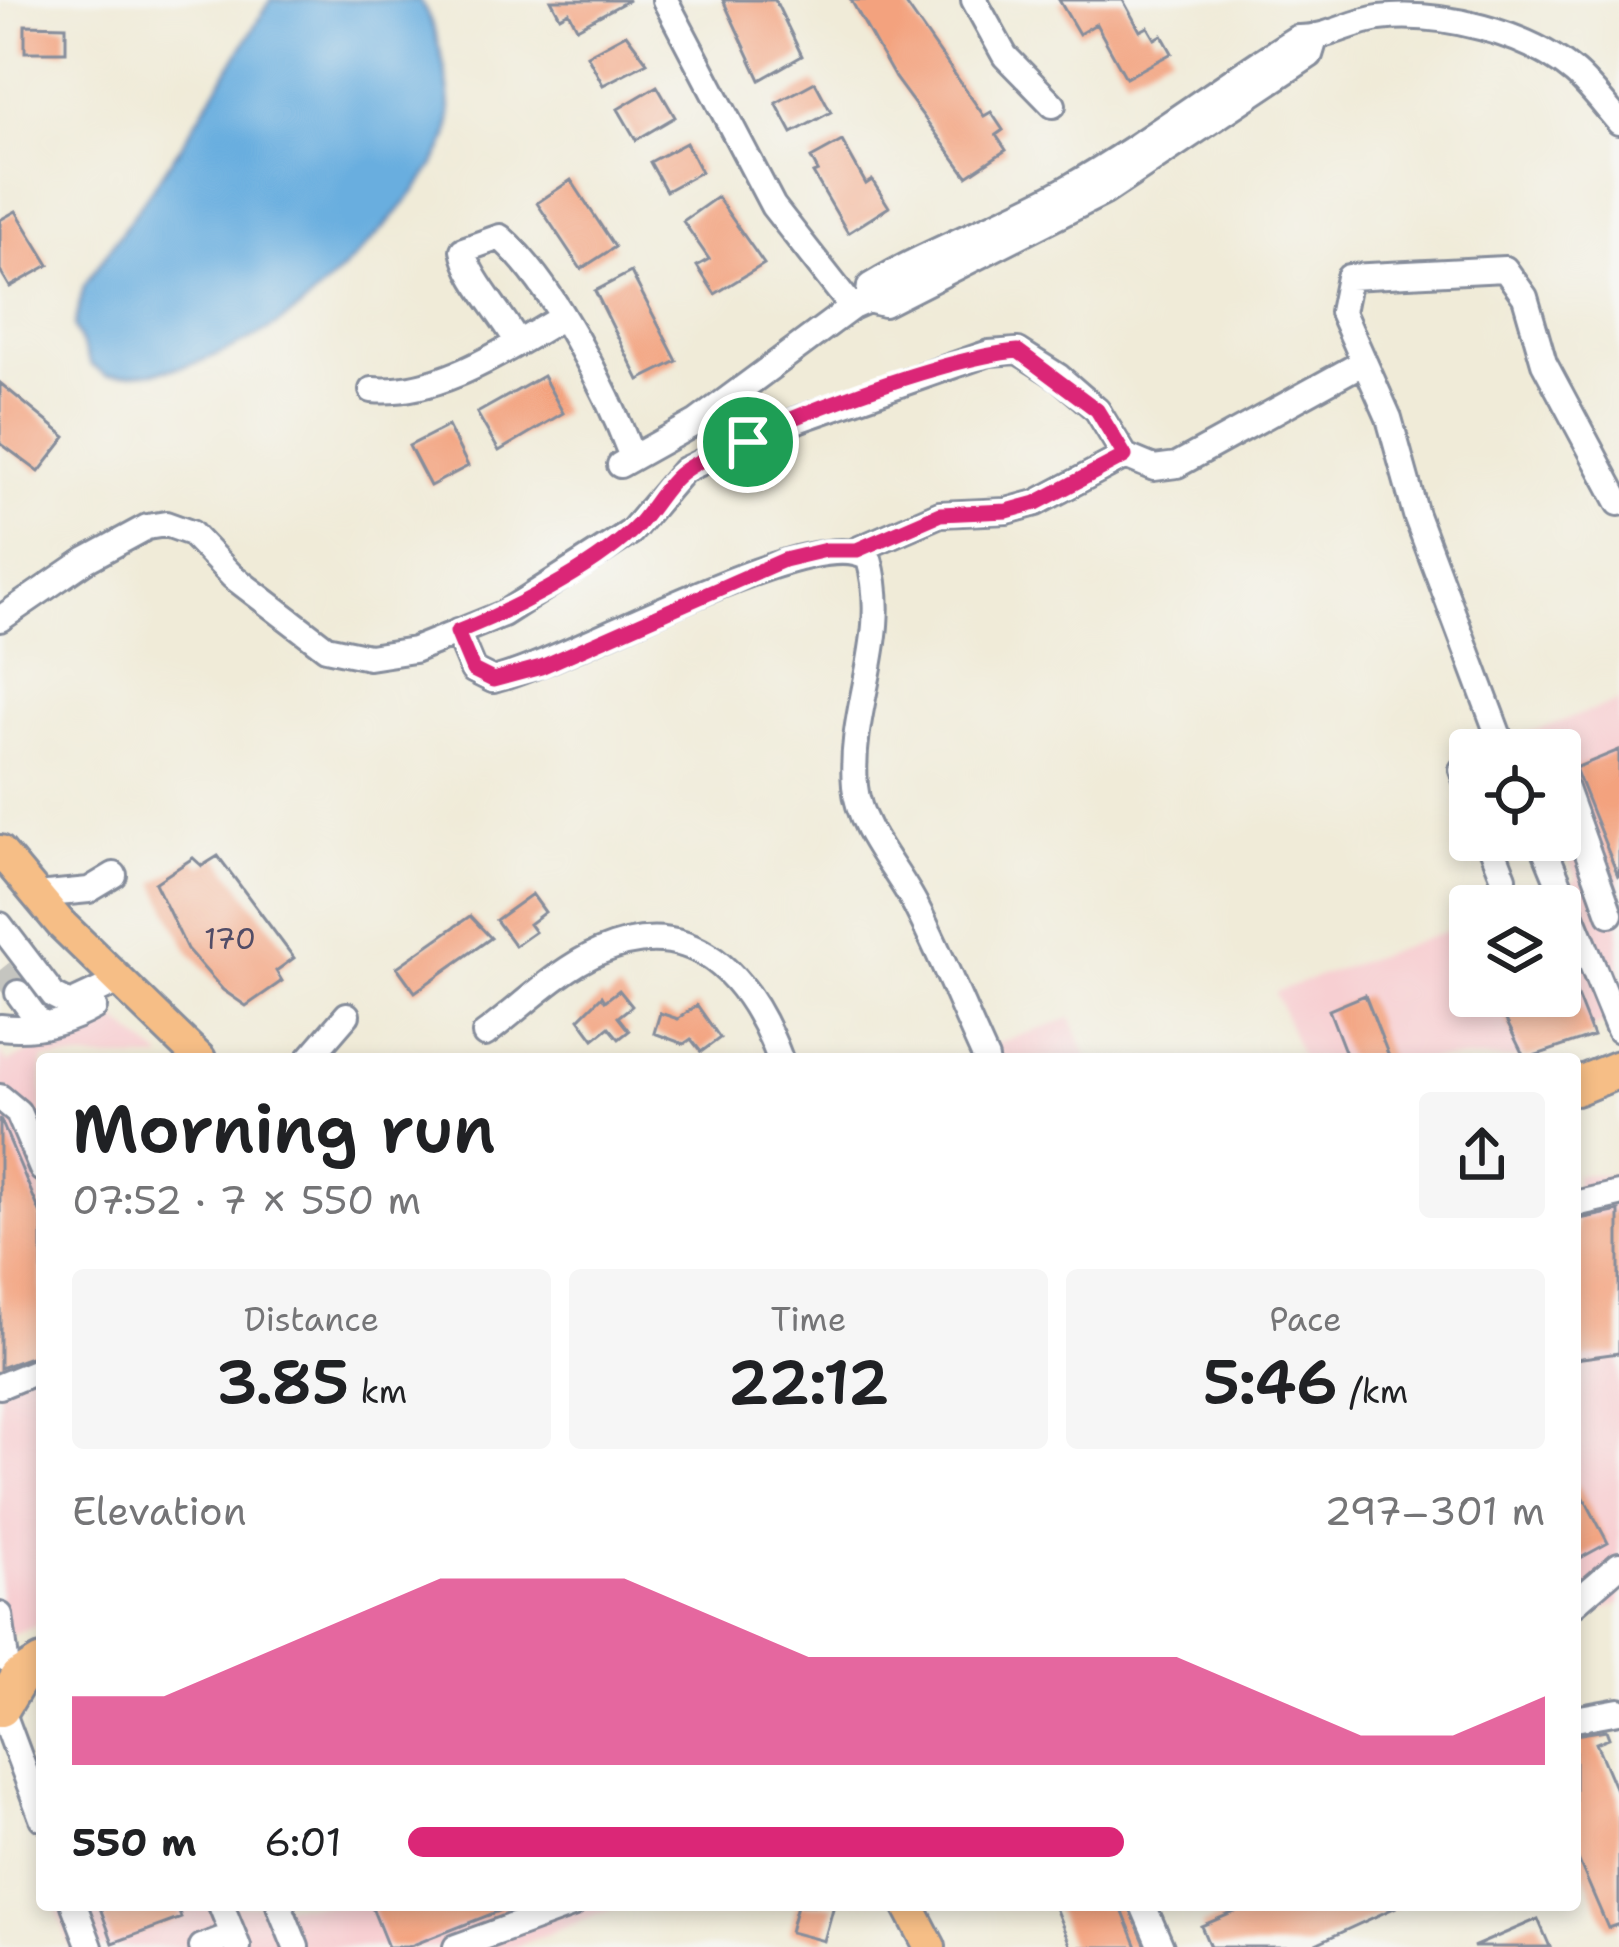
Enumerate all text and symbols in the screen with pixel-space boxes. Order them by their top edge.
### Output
pin [697,391,799,493]
icon: arrive [715,409,781,475]
map controls [1449,729,1581,1017]
button: locate [1449,729,1581,861]
button: layers [1449,885,1581,1017]
house number: 170 [204,918,256,959]
text: Morning run [72,1085,496,1173]
button: share [1419,1092,1545,1218]
text: 07:52 · 7 × 550 m [72,1174,421,1226]
text: Distance [244,1297,379,1342]
text: Time [771,1297,846,1342]
text: Pace [1269,1297,1342,1342]
text: 3.85 [216,1342,349,1422]
text: 22:12 [727,1342,890,1422]
text: 5:46 [1203,1342,1338,1422]
text: km [349,1369,407,1414]
text: /km [1338,1369,1408,1414]
text: Elevation [72,1485,247,1537]
text: 297–301 m [1324,1485,1545,1537]
text: 550 m [72,1816,197,1868]
text: 6:01 [264,1816,342,1868]

